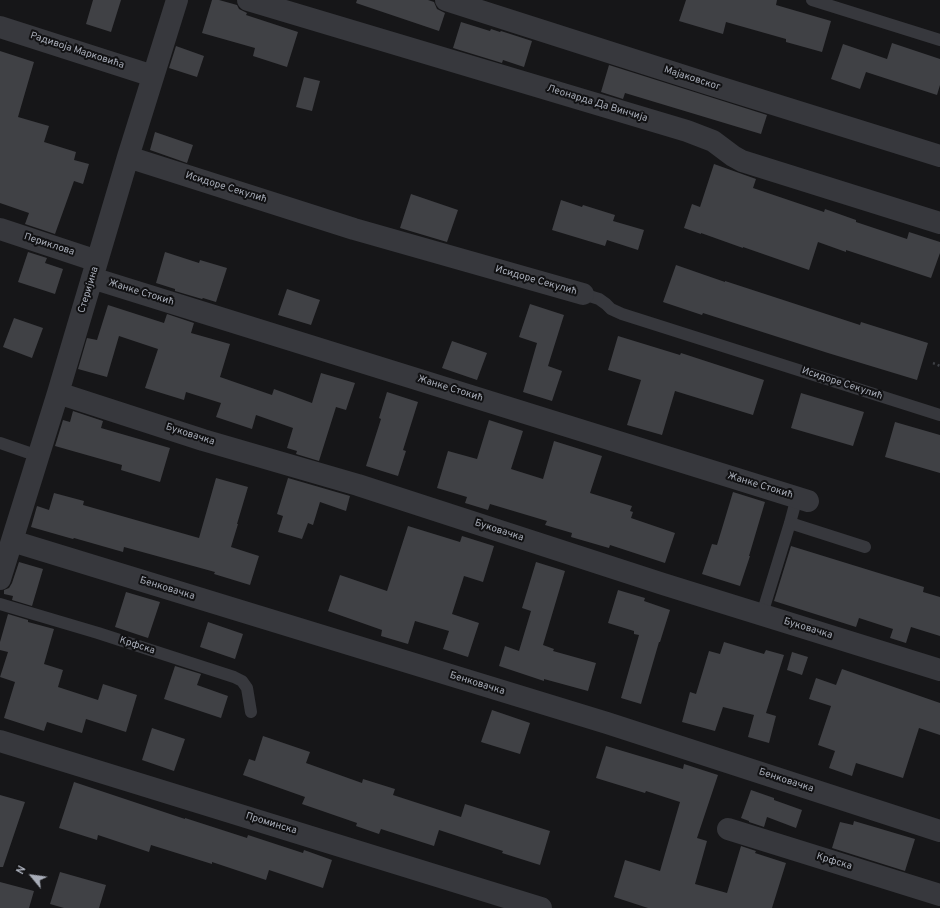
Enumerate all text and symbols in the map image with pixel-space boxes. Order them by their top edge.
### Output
street label: Радивоја Марковића [29,30,125,72]
street label: Мајаковског [662,64,722,94]
street label: Леонарда Да Винчија [545,83,649,125]
street label: Исидоре Секулић [184,170,268,206]
street label: Периклова [22,231,76,259]
street label: Исидоре Секулић [494,264,578,298]
street label: Стеријина [76,265,102,315]
street label: Жанке Стокић [107,277,175,309]
street label: Исидоре Секулић [800,365,884,403]
street label: Жанке Стокић [416,373,484,405]
street label: Буковачка [164,421,216,449]
street label: Жанке Стокић [726,470,794,502]
street label: Буковачка [473,517,525,545]
street label: Бенковачка [138,575,196,603]
street label: Буковачка [782,616,834,642]
street label: Крфска [118,635,156,657]
street label: Бенковачка [448,670,506,698]
street label: Бенковачка [757,766,815,796]
street label: Проминска [244,811,298,837]
street label: Крфска [815,851,853,873]
north arrow [12,856,52,896]
text: N [13,863,30,877]

